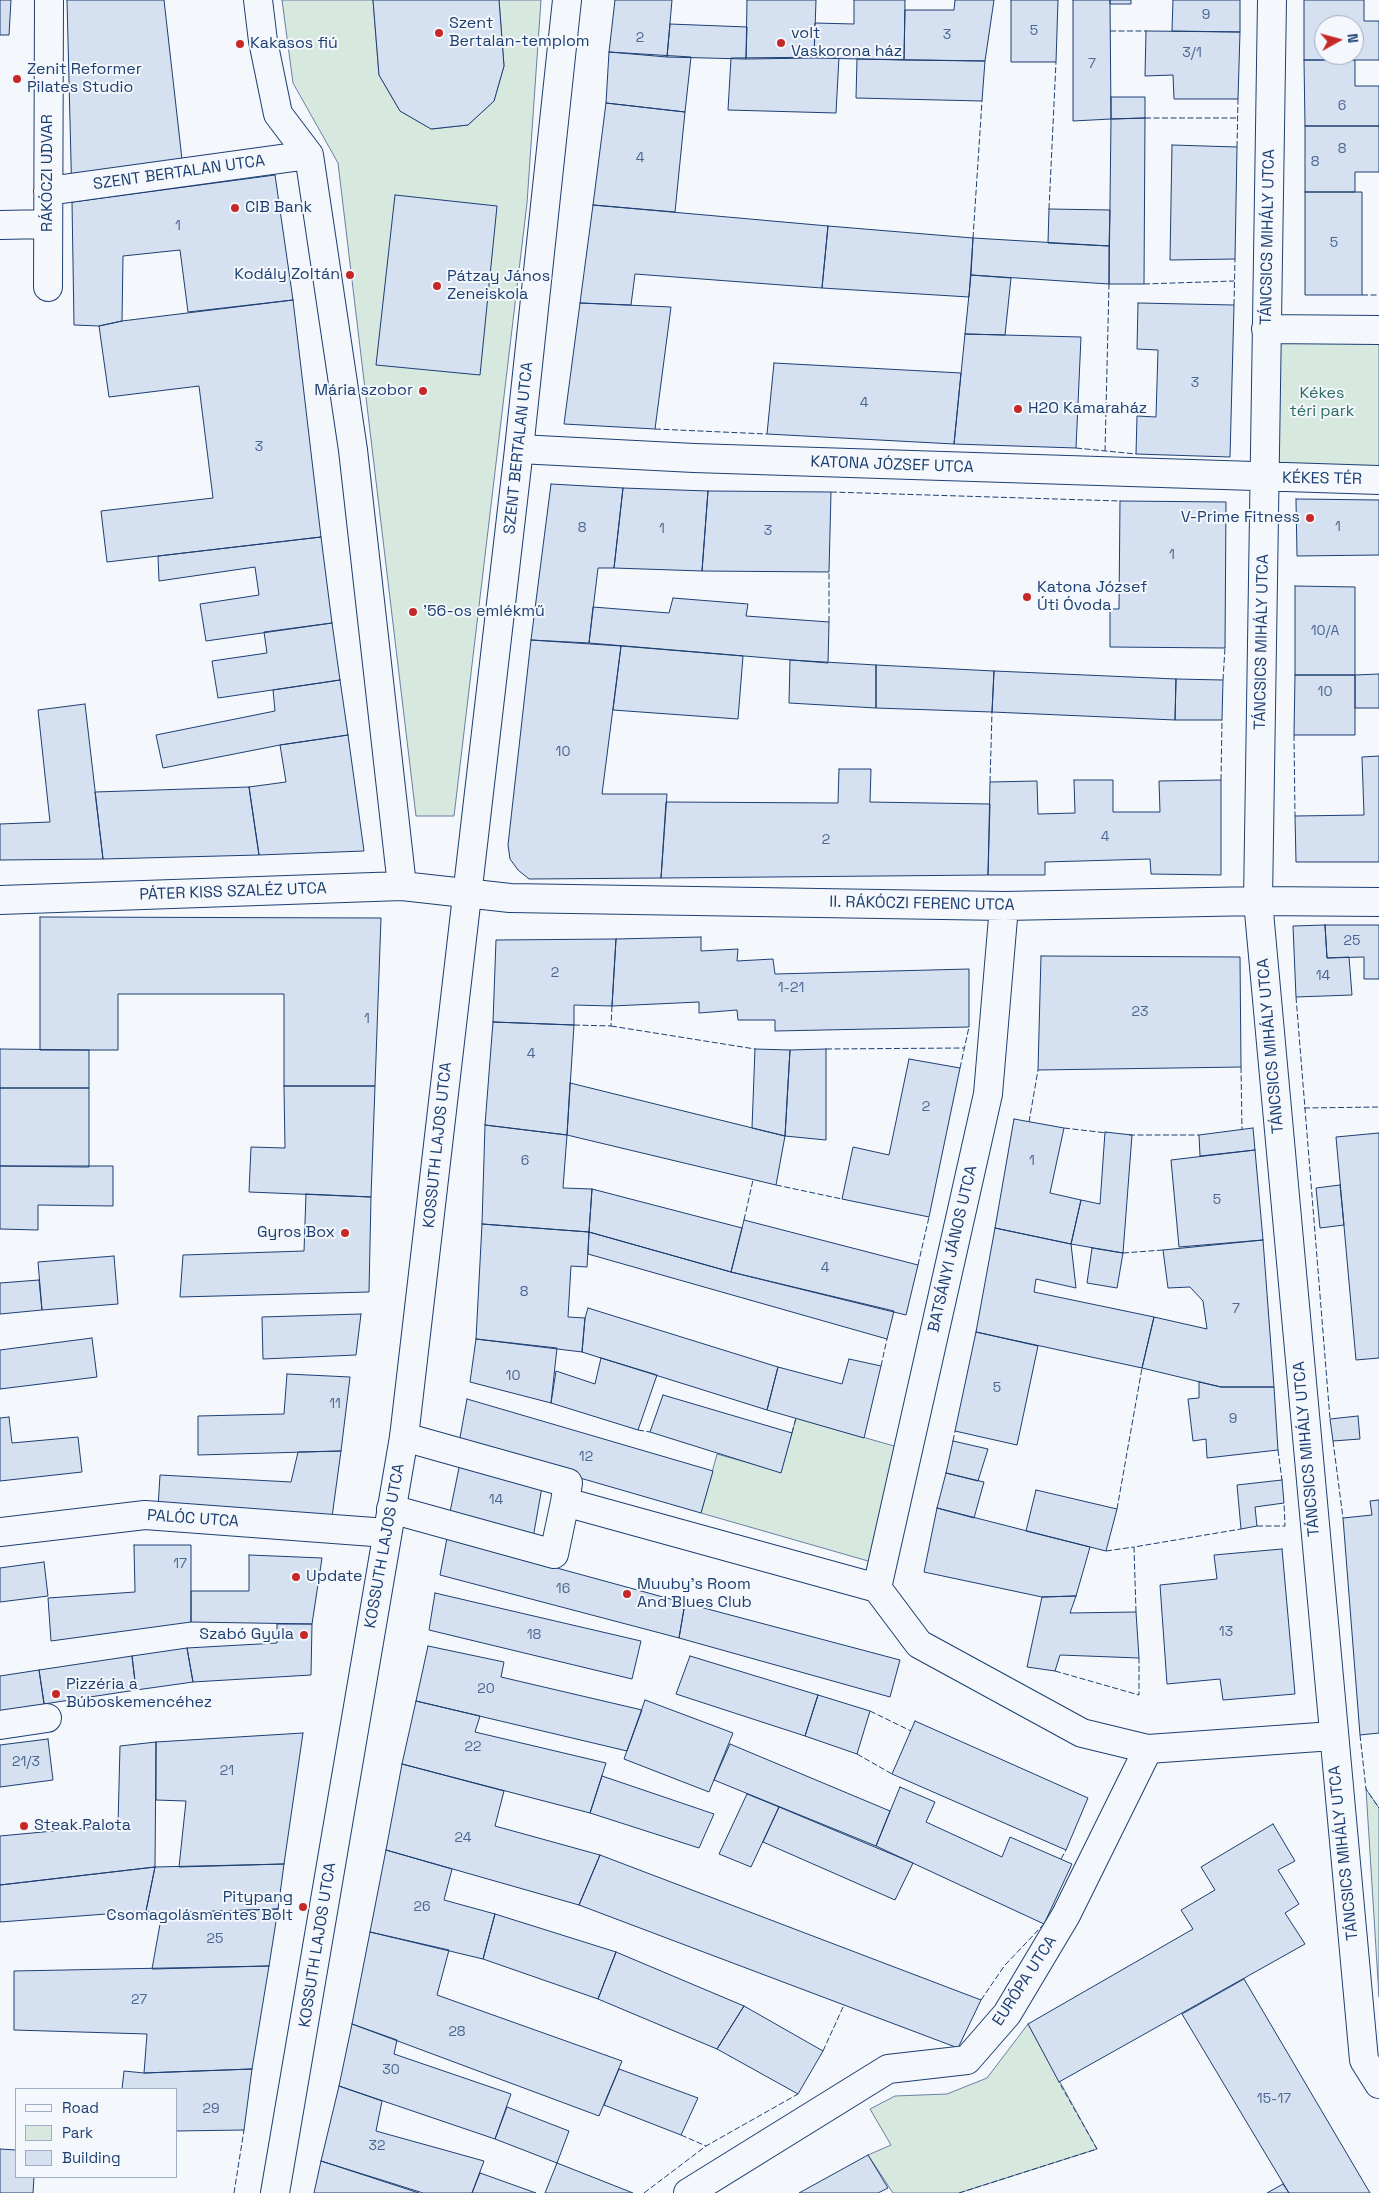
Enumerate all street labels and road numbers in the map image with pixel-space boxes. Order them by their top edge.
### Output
street label: RÁKÓCZI UDVAR [38,114,58,232]
street label: TÁNCSICS MIHÁLY UTCA [1257,149,1279,325]
street label: SZENT BERTALAN UTCA [92,151,266,195]
street label: SZENT BERTALAN UTCA [500,361,538,535]
street label: KATONA JÓZSEF UTCA [810,453,974,477]
street label: KÉKES TÉR [1282,469,1362,489]
street label: TÁNCSICS MIHÁLY UTCA [1251,554,1273,730]
street label: PÁTER KISS SZALÉZ UTCA [139,879,327,905]
street label: II. RÁKÓCZI FERENC UTCA [829,893,1015,915]
street label: TÁNCSICS MIHÁLY UTCA [1254,958,1288,1134]
street label: KOSSUTH LAJOS UTCA [420,1061,456,1229]
street label: BATSÁNYI JÁNOS UTCA [924,1164,982,1334]
street label: TÁNCSICS MIHÁLY UTCA [1290,1361,1324,1537]
street label: KOSSUTH LAJOS UTCA [361,1462,409,1630]
street label: PALÓC UTCA [146,1506,240,1532]
street label: TÁNCSICS MIHÁLY UTCA [1325,1765,1363,1941]
street label: KOSSUTH LAJOS UTCA [295,1861,341,2029]
street label: EURÓPA UTCA [989,1933,1061,2029]

